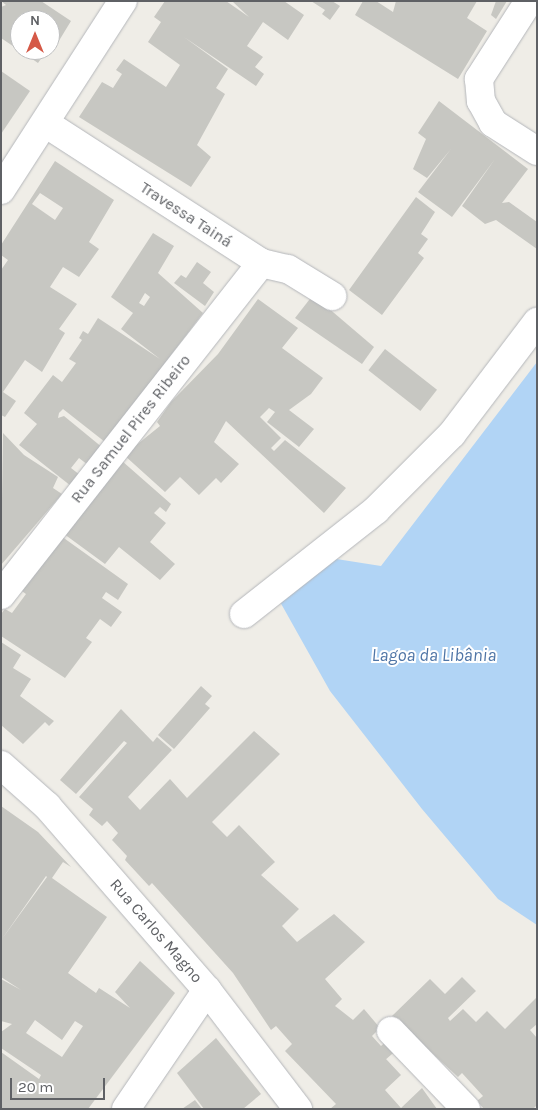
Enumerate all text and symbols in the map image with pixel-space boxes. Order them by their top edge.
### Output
north arrow [10,10,60,60]
text: N [30,12,40,29]
street label: Travessa Tainá [136,178,236,252]
street label: Rua Samuel Pires Ribeiro [67,351,195,507]
water label: Lagoa da Libânia [372,644,496,666]
street label: Rua Carlos Magno [106,875,206,987]
scale bar [12,1068,108,1100]
text: 20 m [18,1078,53,1096]

